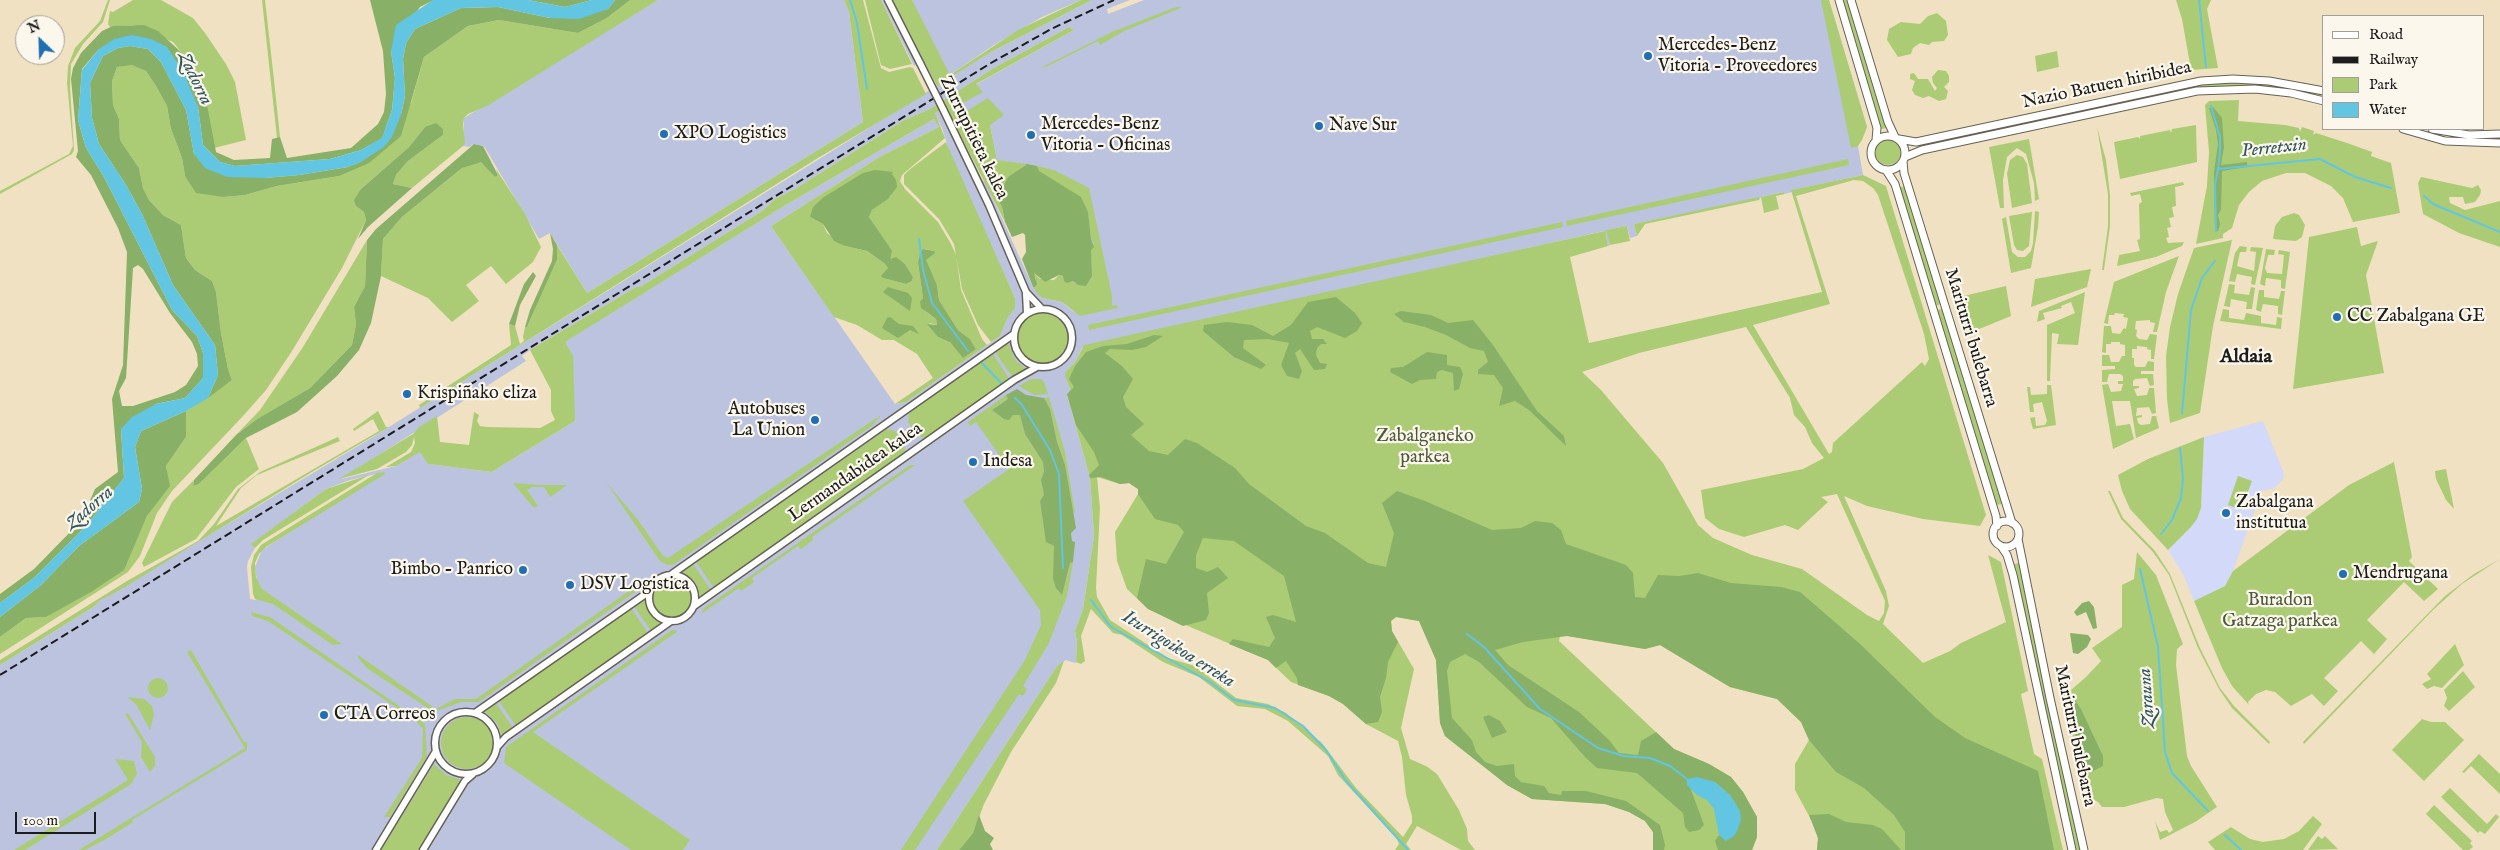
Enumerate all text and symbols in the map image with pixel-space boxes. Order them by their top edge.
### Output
north arrow [15,15,65,65]
legend [2322,15,2485,130]
text: N [25,17,44,38]
text: Road [2369,25,2403,44]
place label: Mercedes-Benz Vitoria - Proveedores [1658,35,1817,78]
water label: Zadorra [171,49,217,109]
marker: Mercedes-Benz Vitoria - Proveedores [1642,50,1654,62]
text: Railway [2369,50,2418,69]
street label: Nazio Batuen hiribidea [2021,58,2193,114]
street label: Zurrupitieta kalea [934,73,1012,203]
text: Park [2369,75,2398,94]
text: Water [2369,100,2406,119]
place label: Mercedes-Benz Vitoria - Oficinas [1041,114,1170,156]
place label: Nave Sur [1329,115,1397,137]
marker: Nave Sur [1313,120,1325,132]
place label: XPO Logistics [674,123,786,145]
marker: XPO Logistics [658,128,670,140]
marker: Mercedes-Benz Vitoria - Oficinas [1025,129,1037,141]
water label: Perretxin [2240,134,2308,164]
street label: Mariturri bulebarra [1939,266,2001,410]
place label: CC Zabalgana GE [2347,306,2485,328]
marker: CC Zabalgana GE [2331,311,2343,323]
district label: Aldaia [2220,346,2272,370]
place label: Krispiñako eliza [417,383,537,405]
marker: Krispiñako eliza [401,388,413,400]
place label: Autobuses La Union [728,399,805,442]
marker: Autobuses La Union [809,414,821,426]
street label: Lermandabidea kalea [785,419,927,527]
park label: Zabalganeko parkea [1376,426,1474,468]
place label: Indesa [983,451,1032,473]
marker: Indesa [967,456,979,468]
water label: Zadorra [61,482,119,536]
place label: Zabalgana institutua [2236,492,2314,534]
marker: Zabalgana institutua [2220,507,2232,519]
place label: Bimbo - Panrico [390,559,513,581]
place label: Mendrugana [2353,563,2448,585]
marker: Bimbo - Panrico [517,564,529,576]
marker: Mendrugana [2337,568,2349,580]
place label: DSV Logistica [580,574,689,596]
marker: DSV Logistica [564,579,576,591]
park label: Buradon Gatzaga parkea [2222,590,2338,632]
water label: Iturrigoikoa erreka [1117,606,1239,694]
street label: Mariturri bulebarra [2048,663,2100,809]
water label: Zarauna [2135,667,2161,729]
place label: CTA Correos [334,704,436,726]
marker: CTA Correos [318,709,330,721]
scale bar [18,802,99,834]
text: 100 m [23,811,58,830]

